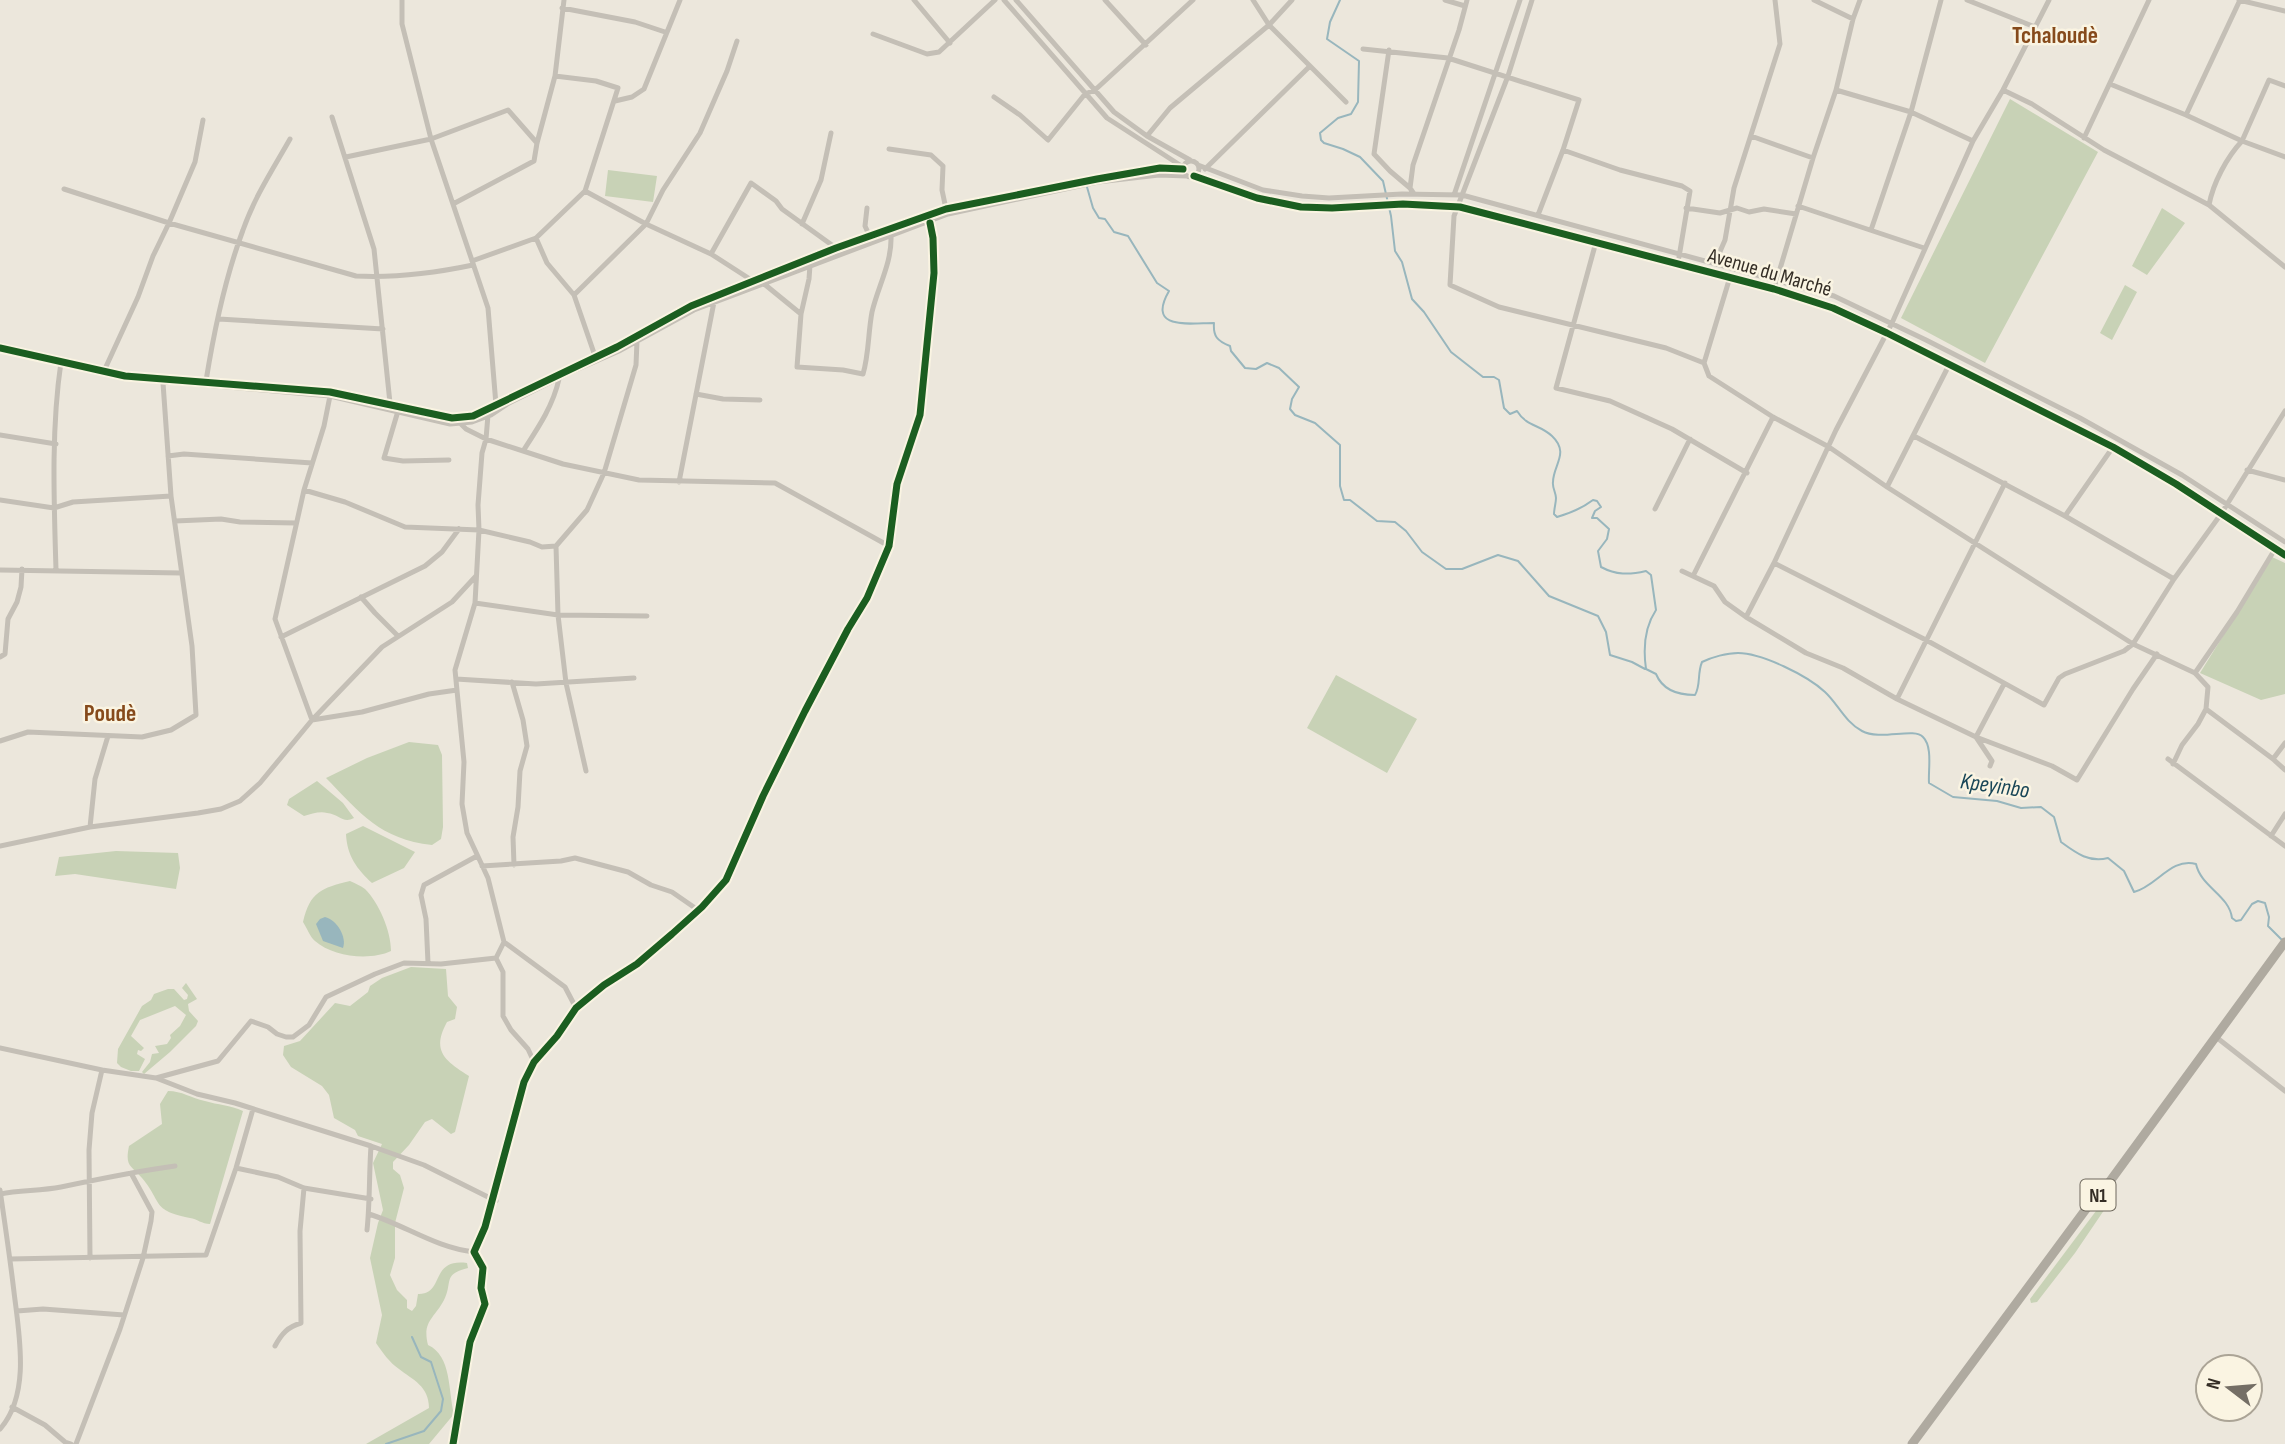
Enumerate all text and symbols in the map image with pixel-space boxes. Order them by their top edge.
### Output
district label: Tchaloudè [2012,21,2098,50]
street label: Avenue du Marché [1704,243,1835,302]
district label: Poudè [84,699,136,728]
water label: Kpeyinbo [1959,767,2032,805]
road number: N1 [2080,1180,2116,1210]
north arrow [2194,1353,2264,1423]
text: N [2202,1376,2227,1392]

